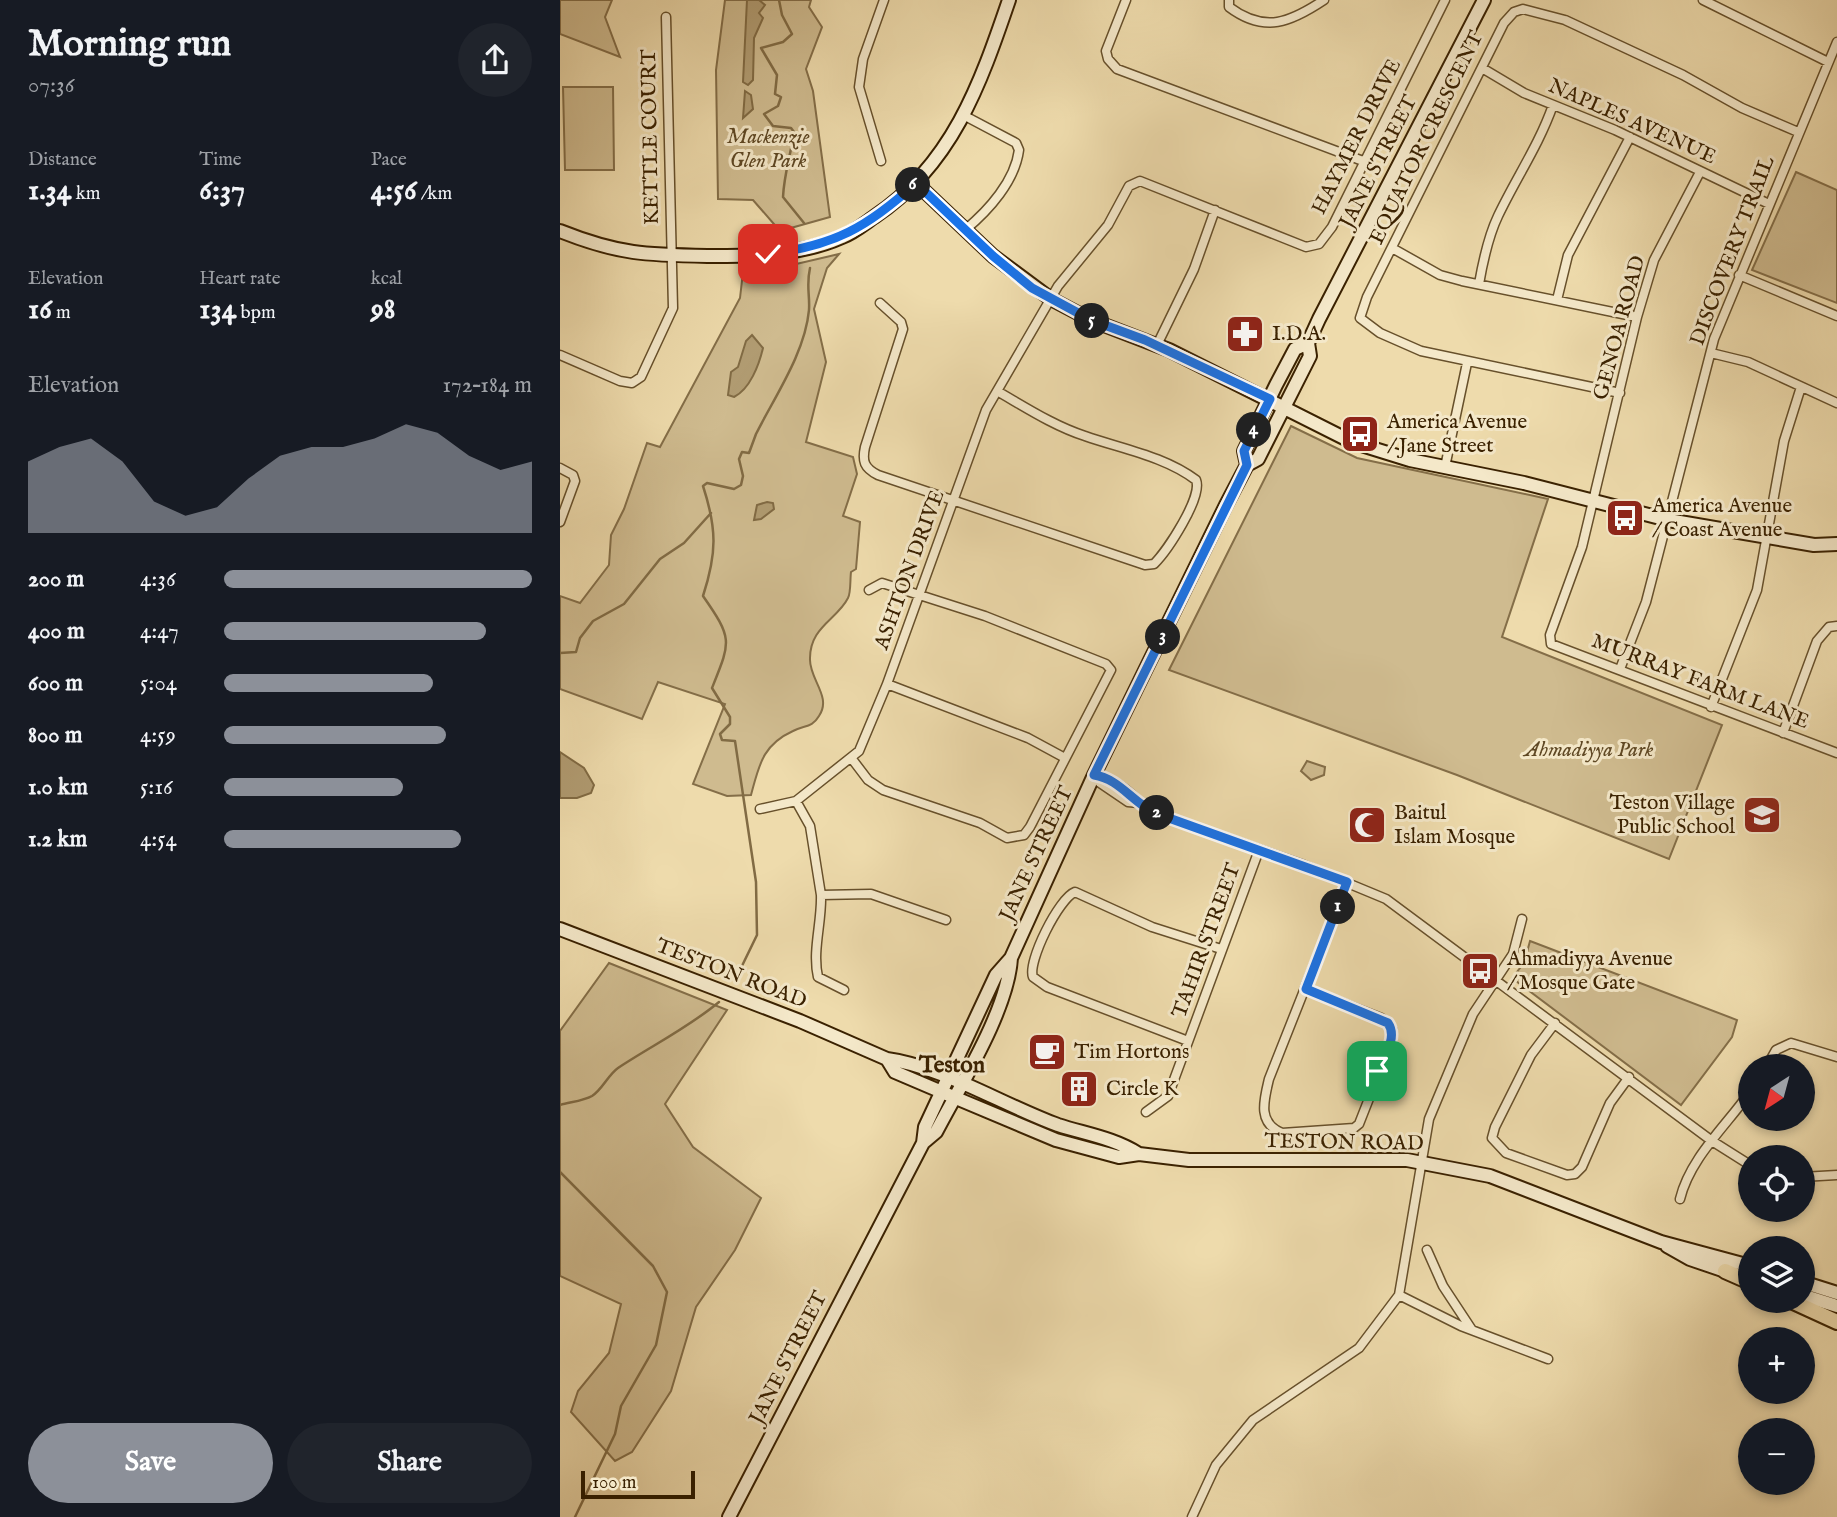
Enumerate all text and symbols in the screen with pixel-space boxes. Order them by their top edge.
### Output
text: Morning run [28,21,231,69]
button: share [458,23,532,97]
street label: EQUATOR CRESCENT [1364,26,1491,249]
street label: KETTLE COURT [636,48,666,225]
street label: HAYMER DRIVE [1306,55,1408,219]
text: 07:36 [28,71,74,100]
street label: NAPLES AVENUE [1544,73,1720,171]
street label: JANE STREET [1333,90,1424,235]
park label: Mackenzie Glen Park [726,124,810,175]
text: Distance [28,148,97,172]
text: Time [199,148,242,172]
text: Pace [371,148,407,172]
street label: DISCOVERY TRAIL [1684,152,1782,350]
pin: 6 [896,168,930,202]
text: 1.34 [28,172,72,210]
text: 6:37 [199,172,245,210]
text: 4:56 [371,172,417,210]
text: 6 [908,172,917,196]
text: km [72,182,101,206]
text: /km [417,182,452,206]
pin [738,224,798,284]
icon: check [749,235,787,273]
street label: GENOA ROAD [1588,253,1652,403]
text: Elevation [28,267,103,291]
text: Heart rate [199,267,280,291]
text: kcal [371,267,402,291]
text: 16 [28,291,52,329]
text: 134 [199,291,236,329]
text: 98 [371,291,396,329]
text: m [52,301,71,325]
text: bpm [236,301,276,325]
pin: 5 [1074,304,1110,338]
text: 5 [1088,308,1095,332]
pharmacy icon: I.D.A. [1224,313,1266,355]
place label: I.D.A. [1272,321,1326,348]
text: Elevation [28,371,119,400]
text: 172–184 m [443,371,532,400]
place label: America Avenue / Jane Street [1386,409,1527,460]
pin: 4 [1236,412,1272,448]
bus stop icon: America Avenue / Jane Street [1339,413,1381,455]
text: 4 [1249,417,1258,441]
street label: ASHTON DRIVE [868,486,951,654]
place label: America Avenue / Coast Avenue [1651,493,1792,544]
bus stop icon: America Avenue / Coast Avenue [1604,497,1646,539]
text: 200 m [28,565,84,594]
text: 4:36 [140,565,176,594]
text: 400 m [28,617,85,646]
text: 4:47 [140,617,179,646]
pin: 3 [1146,620,1180,654]
text: 3 [1159,624,1166,648]
street label: MURRAY FARM LANE [1587,628,1813,736]
text: 600 m [28,669,83,698]
text: 5:04 [140,669,177,698]
text: 800 m [28,721,82,750]
text: 4:59 [140,721,176,750]
park label: Ahmadiyya Park [1523,737,1654,764]
text: 1.0 km [28,773,88,802]
text: 5:16 [140,773,173,802]
street label: JANE STREET [993,782,1080,928]
place label: Teston Village Public School [1609,790,1735,841]
school or university icon: Teston Village Public School [1741,794,1783,836]
pin: 2 [1140,796,1174,830]
text: 2 [1152,800,1161,824]
place label: Baitul Islam Mosque [1394,800,1516,851]
mosque icon: Baitul Islam Mosque [1346,804,1388,846]
text: 1.2 km [28,825,87,854]
text: 4:54 [140,825,177,854]
street label: TAHIR STREET [1166,859,1248,1022]
pin: 1 [1320,890,1356,925]
text: 1 [1334,894,1341,918]
street label: TESTON ROAD [652,933,810,1015]
place label: Ahmadiyya Avenue / Mosque Gate [1506,946,1673,997]
bus stop icon: Ahmadiyya Avenue / Mosque Gate [1459,950,1501,992]
cafe icon: Tim Hortons [1026,1031,1068,1073]
place label: Tim Hortons [1074,1039,1189,1066]
pin [1347,1041,1407,1101]
district label: Teston [918,1051,986,1080]
icon: arrive [1358,1052,1396,1090]
north arrow [1738,1054,1815,1130]
map controls [1738,1054,1815,1495]
building icon: Circle K [1058,1068,1100,1110]
place label: Circle K [1106,1076,1179,1103]
street label: TESTON ROAD [1264,1128,1424,1158]
button: locate [1738,1145,1815,1222]
button: layers [1738,1236,1815,1313]
street label: JANE STREET [743,1286,834,1431]
button: + [1738,1327,1815,1404]
button: − [1738,1418,1815,1495]
button: Save [28,1423,273,1503]
button: Share [287,1423,532,1503]
scale bar [581,1468,695,1500]
text: 100 m [592,1471,636,1495]

